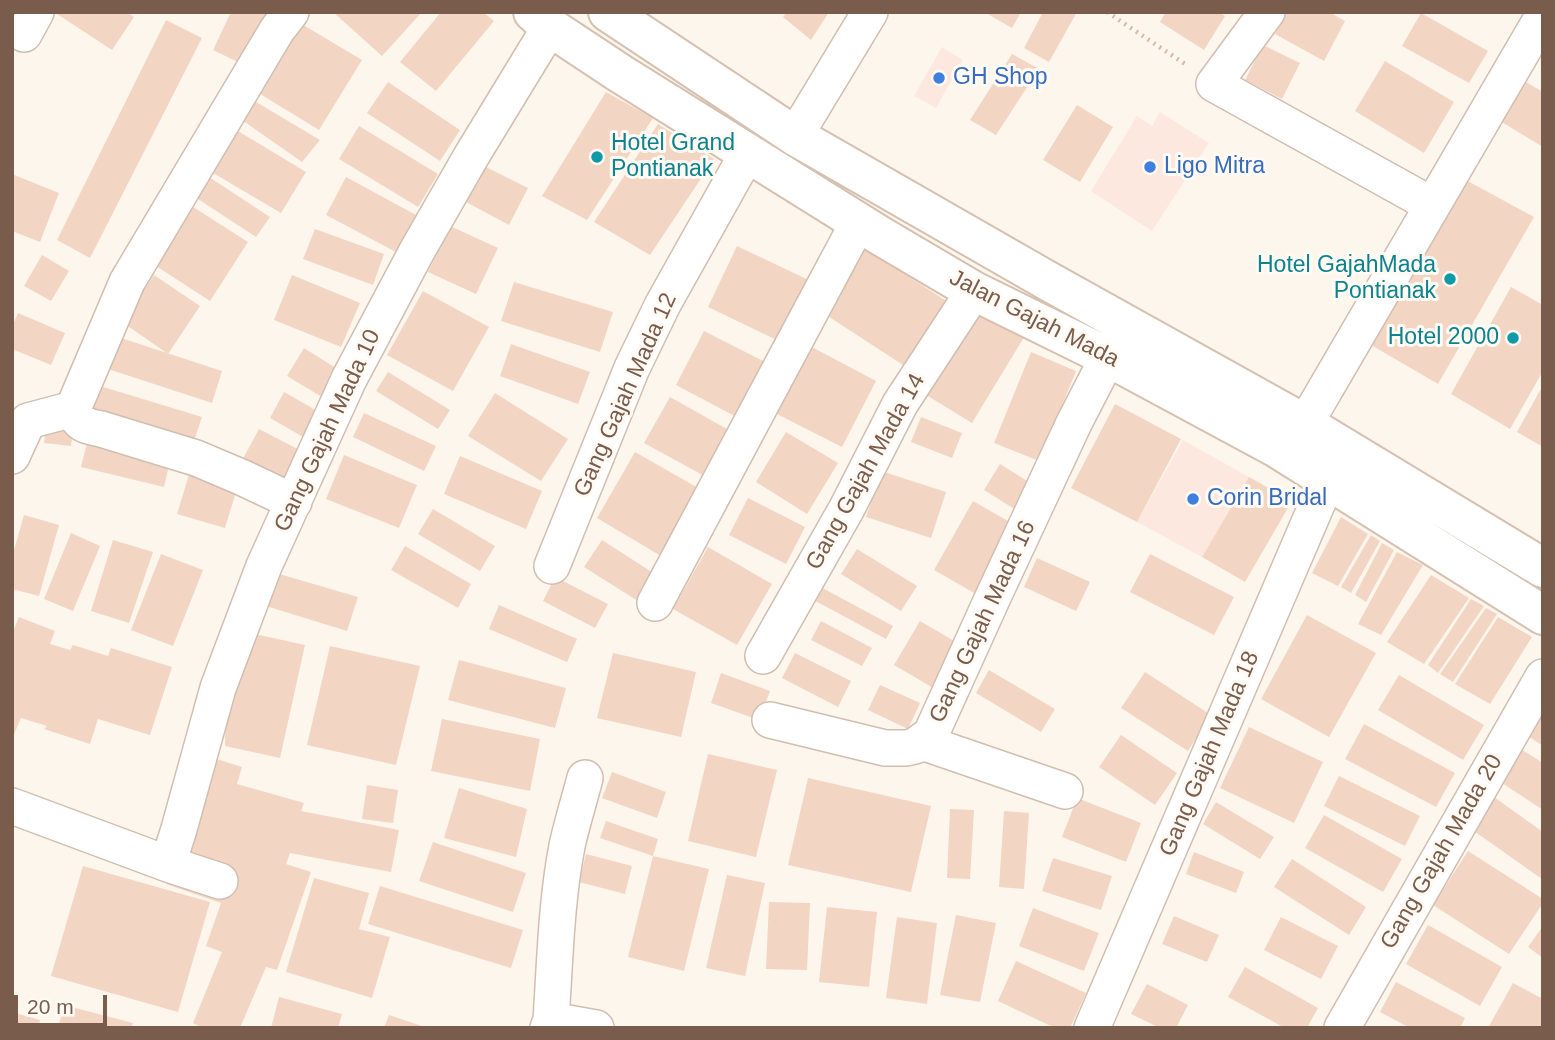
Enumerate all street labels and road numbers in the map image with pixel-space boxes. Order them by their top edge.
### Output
street label: Jalan Gajah Mada [945,264,1123,374]
street label: Gang Gajah Mada 12 [569,289,683,501]
street label: Gang Gajah Mada 10 [269,326,387,536]
street label: Gang Gajah Mada 14 [801,369,931,575]
street label: Gang Gajah Mada 16 [924,517,1042,727]
street label: Gang Gajah Mada 18 [1154,647,1266,861]
street label: Gang Gajah Mada 20 [1375,750,1509,954]

